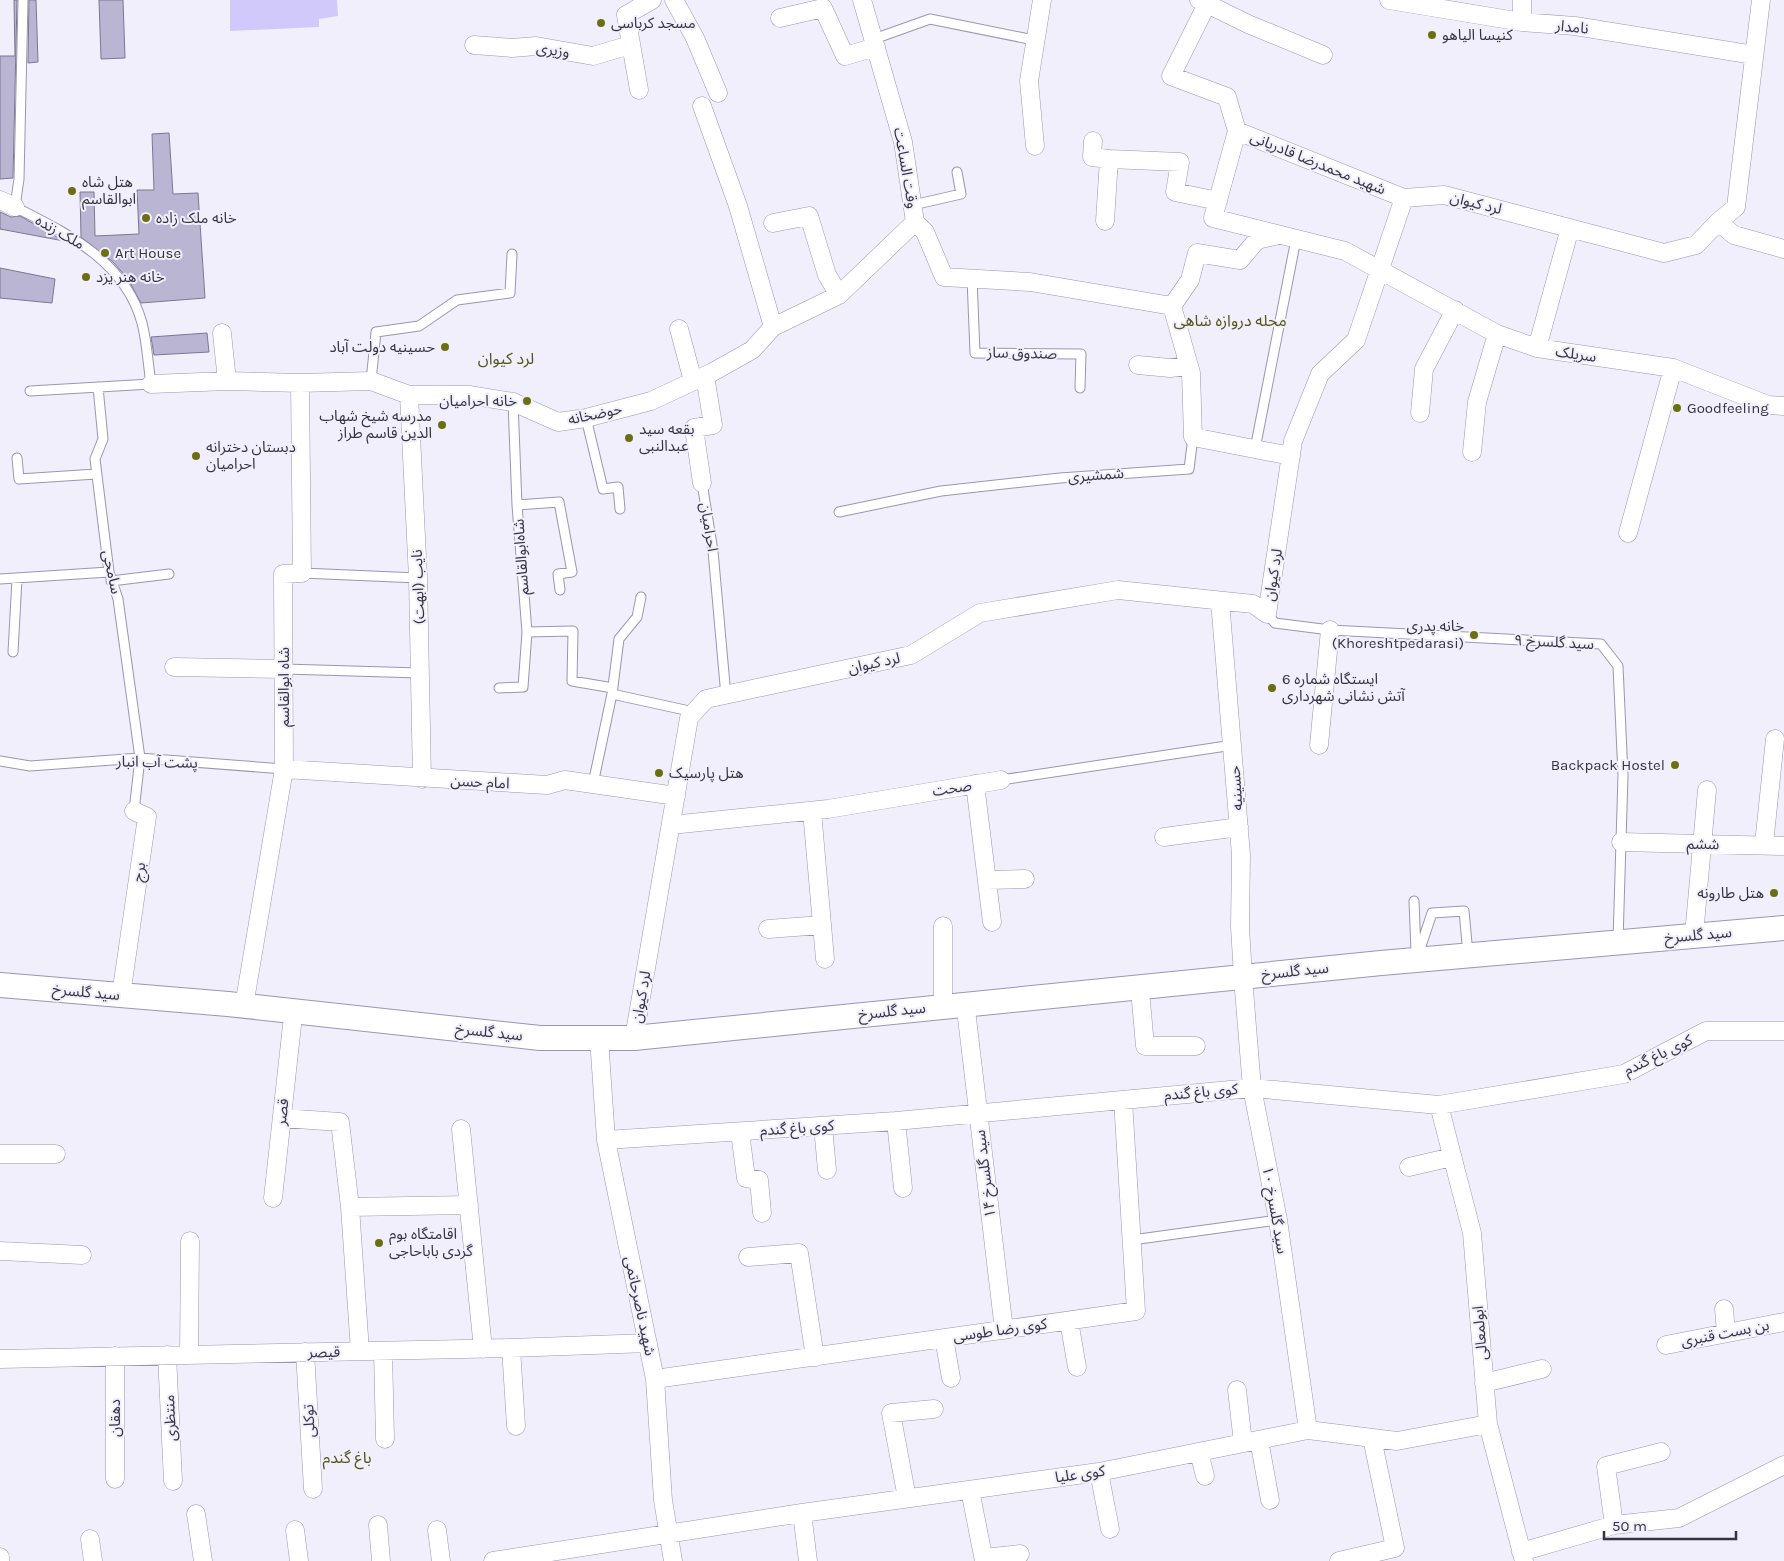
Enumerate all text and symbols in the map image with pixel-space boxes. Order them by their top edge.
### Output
place label: مسجد کرباسی [611,14,696,32]
street label: نامدار [1553,16,1590,38]
marker: مسجد کرباسی [595,17,607,29]
place label: کنیسا الیاهو [1442,26,1514,44]
marker: کنیسا الیاهو [1426,29,1438,41]
street label: وزیری [535,39,571,61]
street label: وقت الساعت [890,126,922,210]
street label: شهید محمدرضا قادریانی [1248,128,1388,198]
place label: هتل شاه ابوالقاسم [82,173,136,210]
marker: هتل شاه ابوالقاسم [66,185,78,197]
street label: لرد کیوان [1448,188,1504,218]
place label: خانه ملک زاده [156,209,237,227]
street label: ملک زنده [32,211,88,253]
marker: خانه ملک زاده [140,212,152,224]
place label: Art House [115,244,181,262]
marker: Art House [99,247,111,259]
place label: خانه هنر یزد [96,268,165,286]
marker: خانه هنر یزد [80,271,92,283]
district label: محله دروازه شاهی [1173,311,1287,330]
place label: حسینیه دولت آباد [329,338,435,356]
marker: حسینیه دولت آباد [439,341,451,353]
street label: سریلک [1555,342,1598,366]
street label: صندوق ساز [986,343,1057,363]
district label: لرد کیوان [478,349,534,368]
place label: خانه احرامیان [439,392,517,410]
marker: خانه احرامیان [521,395,533,407]
street label: حوضخانه [566,399,624,428]
place label: Goodfeeling [1687,399,1769,417]
marker: Goodfeeling [1671,402,1683,414]
place label: مدرسه شیخ شهاب الدین قاسم طراز [319,407,432,444]
marker: مدرسه شیخ شهاب الدین قاسم طراز [436,419,448,431]
place label: بقعه سید عبدالنبی [639,420,694,455]
marker: بقعه سید عبدالنبی [623,432,635,444]
place label: دبستان دخترانه احرامیان [206,438,296,473]
marker: دبستان دخترانه احرامیان [190,450,202,462]
street label: شمشیری [1067,464,1125,486]
street label: احرامیان [696,501,722,553]
street label: شاه‌ابوالقاسم [509,518,535,596]
street label: لرد کیوان [1260,547,1286,602]
street label: سامحی [99,548,125,596]
street label: نایب (ابهت) [408,549,428,625]
place label: خانه پدری (Khoreshtpedarasi) [1332,617,1464,652]
marker: خانه پدری (Khoreshtpedarasi) [1468,629,1480,641]
street label: سید گلسرخ ۹ [1513,631,1595,656]
street label: شاه ابوالقاسم [275,647,295,727]
street label: لرد کیوان [846,649,902,677]
place label: ایستگاه شماره 6 آتش نشانی شهرداری [1282,670,1406,705]
marker: ایستگاه شماره 6 آتش نشانی شهرداری [1266,682,1278,694]
street label: پشت آب انبار [115,752,198,773]
place label: Backpack Hostel [1551,756,1665,774]
marker: Backpack Hostel [1669,759,1681,771]
place label: هتل پارسیک [669,764,744,783]
street label: حسینیه [1225,765,1247,811]
marker: هتل پارسیک [653,767,665,779]
street label: امام حسن [450,771,510,795]
street label: صحت [931,776,973,800]
street label: ششم [1686,835,1720,855]
street label: برج [129,861,152,883]
place label: هتل طارونه [1697,884,1764,902]
marker: هتل طارونه [1768,887,1780,899]
street label: سید گلسرخ [1663,923,1733,950]
street label: سید گلسرخ [1260,958,1330,986]
street label: لرد کیوان [628,969,654,1025]
street label: سید گلسرخ [51,980,121,1007]
street label: سید گلسرخ [857,998,927,1026]
street label: سید گلسرخ [454,1020,524,1048]
street label: کوی باغ گندم [1621,1030,1697,1082]
street label: کوی باغ گندم [1163,1080,1240,1107]
street label: قصر [272,1097,292,1127]
street label: کوی باغ گندم [759,1116,836,1143]
street label: سید گلسرخ ۱۴ [971,1128,1002,1219]
street label: سید گلسرخ ۱۰ [1255,1165,1292,1256]
place label: اقامتگاه بوم گردی باباحاجی [389,1225,473,1260]
marker: اقامتگاه بوم گردی باباحاجی [373,1237,385,1249]
street label: شهید ناصرحاتمی [621,1255,659,1358]
street label: ابولمعالی [1469,1305,1491,1361]
street label: کوی رضا طوسی [952,1314,1049,1346]
street label: بن بست قنبری [1679,1316,1771,1350]
street label: قیصر [307,1343,341,1361]
street label: منتظری [160,1394,180,1442]
street label: دهقان [106,1399,124,1437]
street label: توکلی [299,1404,319,1438]
district label: باغ گندم [322,1448,372,1470]
street label: کوی علیا [1054,1461,1107,1486]
scale bar [1604,1508,1736,1540]
text: 50 m [1612,1517,1647,1535]

